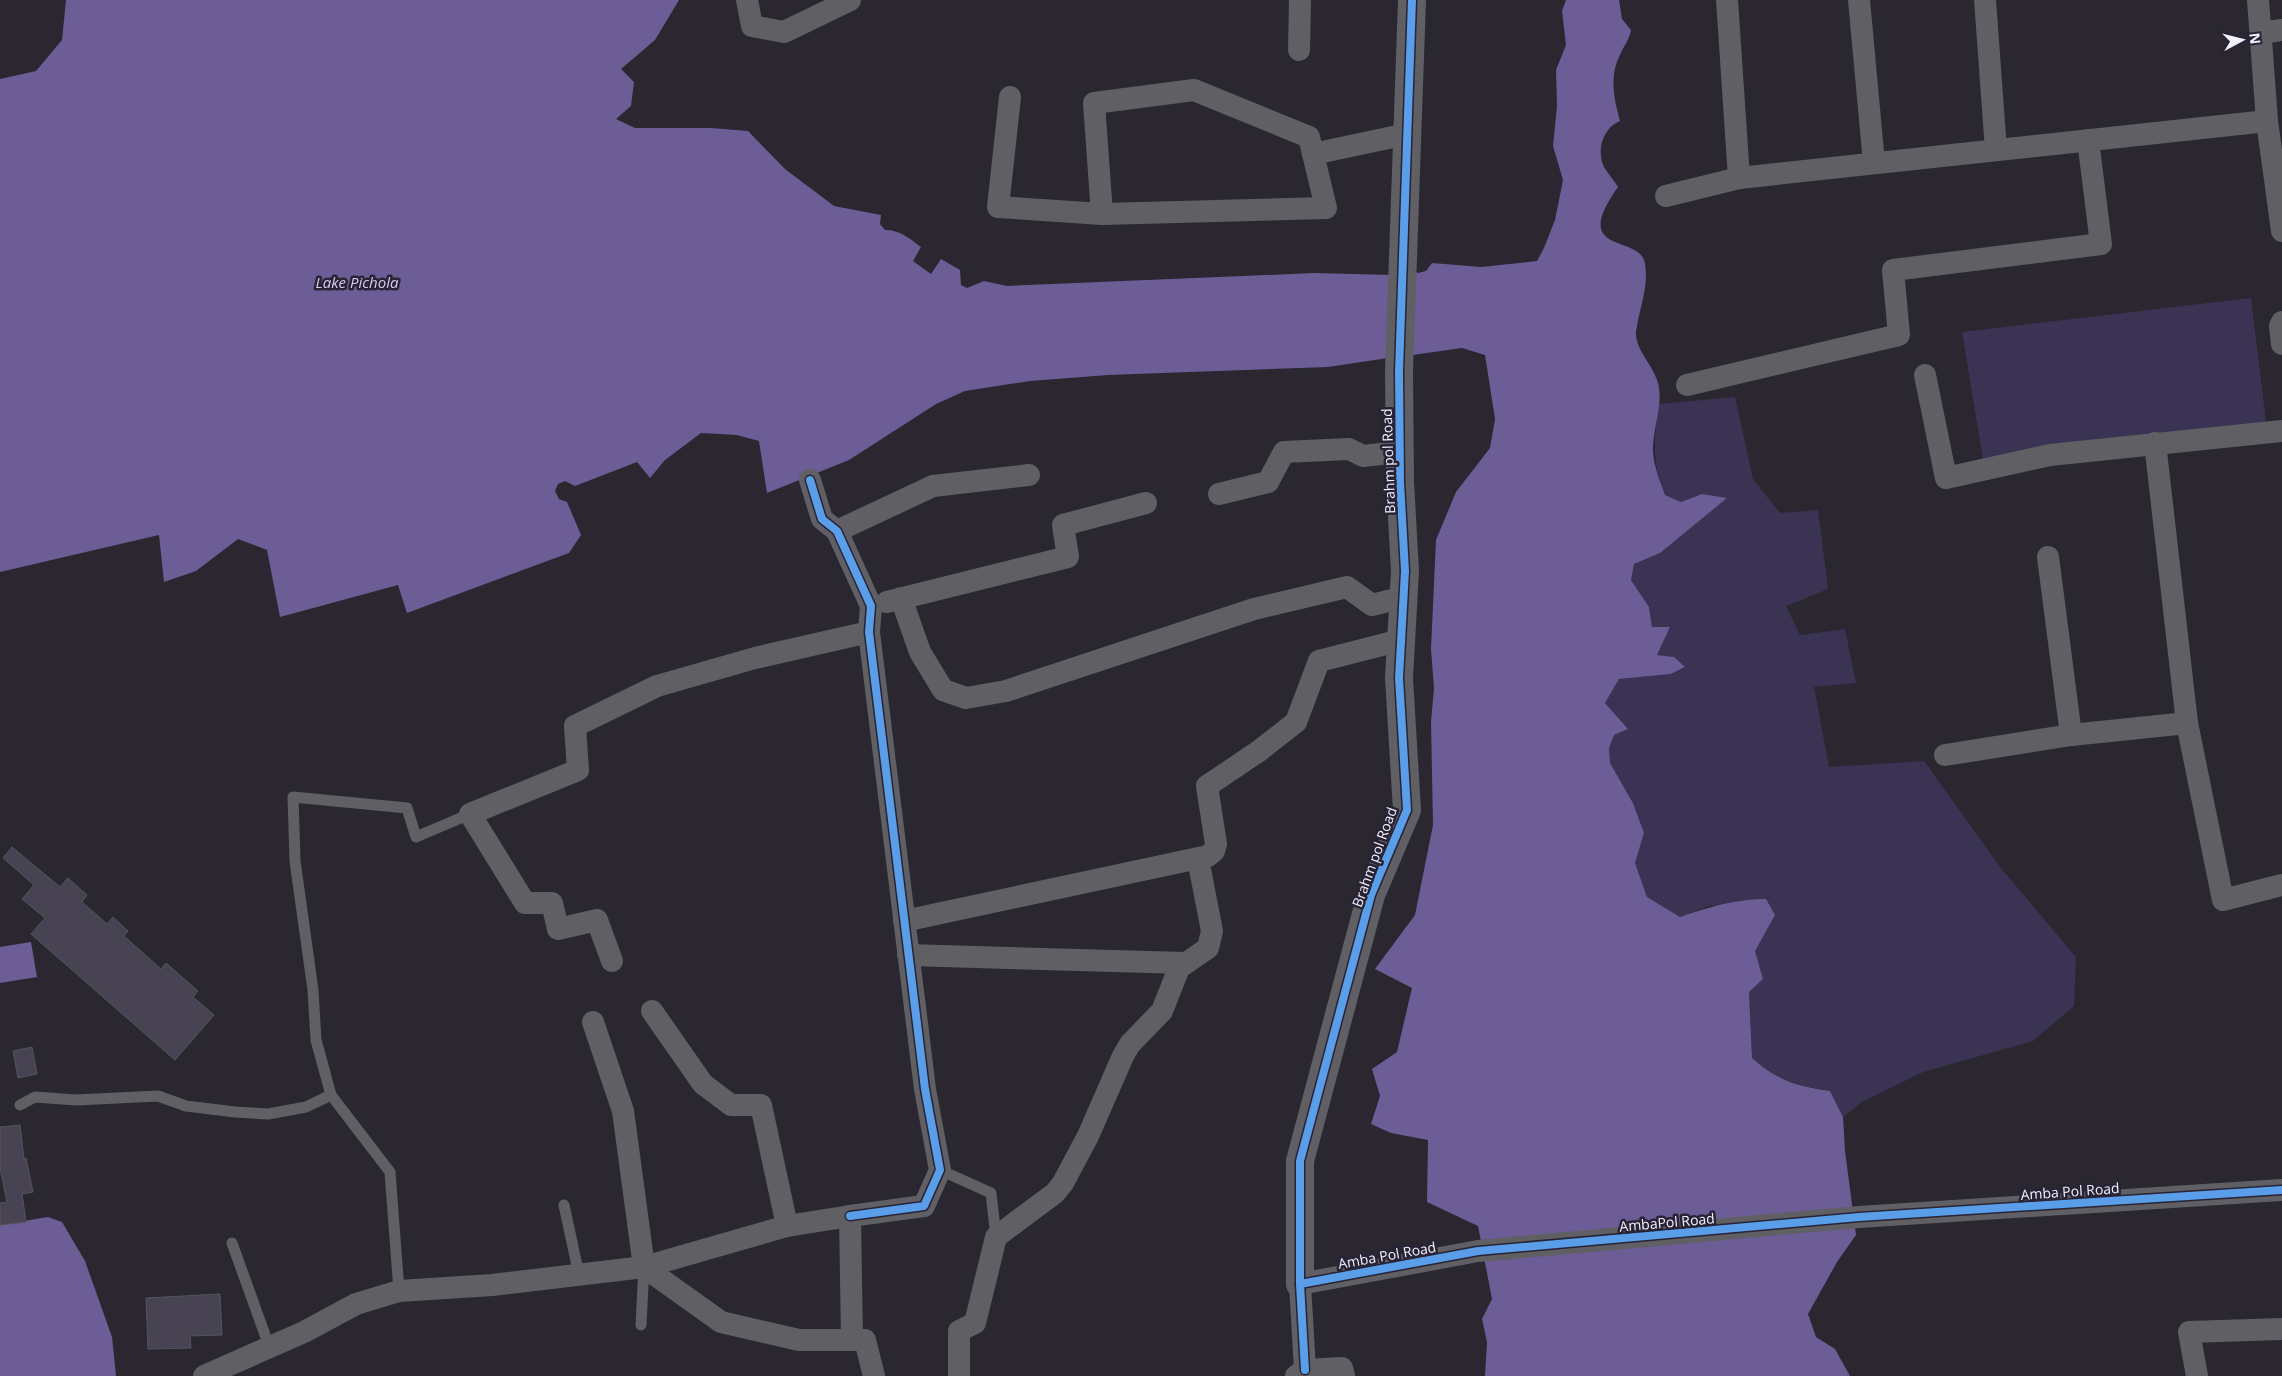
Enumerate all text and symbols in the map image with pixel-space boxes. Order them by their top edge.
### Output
north arrow [2217,15,2267,65]
text: N [2245,32,2266,45]
water label: Lake Pichola [316,272,399,292]
street label: Brahm pol Road [1377,408,1399,514]
street label: Brahm pol Road [1347,804,1401,910]
street label: Amba Pol Road [2020,1178,2120,1204]
street label: AmbaPol Road [1619,1208,1715,1236]
street label: Amba Pol Road [1336,1237,1438,1273]

